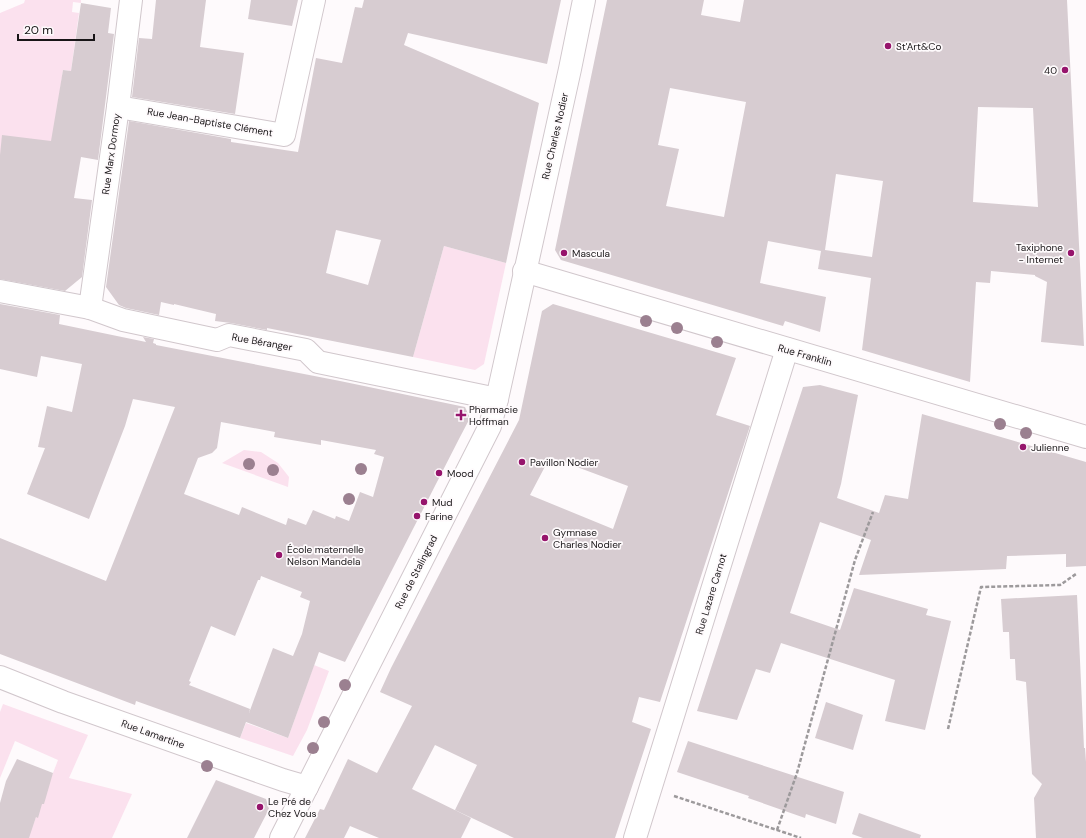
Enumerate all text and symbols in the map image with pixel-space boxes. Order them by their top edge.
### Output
scale bar [18,16,94,42]
text: 20 m [24,22,53,38]
place label: St'Art&Co [896,40,941,53]
marker: St'Art&Co [883,41,893,51]
place label: 40 [1044,64,1057,77]
marker: 40 [1060,65,1070,75]
street label: Rue Charles Nodier [539,91,571,181]
street label: Rue Jean-Baptiste Clément [146,105,274,139]
street label: Rue Marx Dormoy [99,112,123,195]
place label: Taxiphone - Internet [1016,241,1063,266]
place label: Mascula [572,247,610,260]
marker: Mascula [559,248,569,258]
marker: Taxiphone - Internet [1066,248,1076,258]
street label: Rue Béranger [231,330,294,354]
street label: Rue Franklin [776,341,834,369]
place label: Pharmacie Hoffman [469,403,518,428]
marker: Pharmacie Hoffman [456,410,466,420]
place label: Julienne [1031,441,1070,454]
marker: Julienne [1018,442,1028,452]
place label: Pavillon Nodier [530,456,598,469]
marker: Pavillon Nodier [517,457,527,467]
place label: Mood [447,467,474,480]
marker: Mood [434,468,444,478]
place label: Mud [432,496,452,509]
marker: Mud [419,497,429,507]
place label: Farine [425,510,453,523]
marker: Farine [412,511,422,521]
place label: Gymnase Charles Nodier [553,526,622,551]
street label: Rue de Stalingrad [392,533,440,611]
marker: Gymnase Charles Nodier [540,533,550,543]
place label: École maternelle Nelson Mandela [287,543,364,568]
marker: École maternelle Nelson Mandela [274,550,284,560]
street label: Rue Lazare Carnot [692,552,730,636]
street label: Rue Lamartine [120,717,187,752]
place label: Le Pré de Chez Vous [268,795,317,820]
marker: Le Pré de Chez Vous [255,802,265,812]

